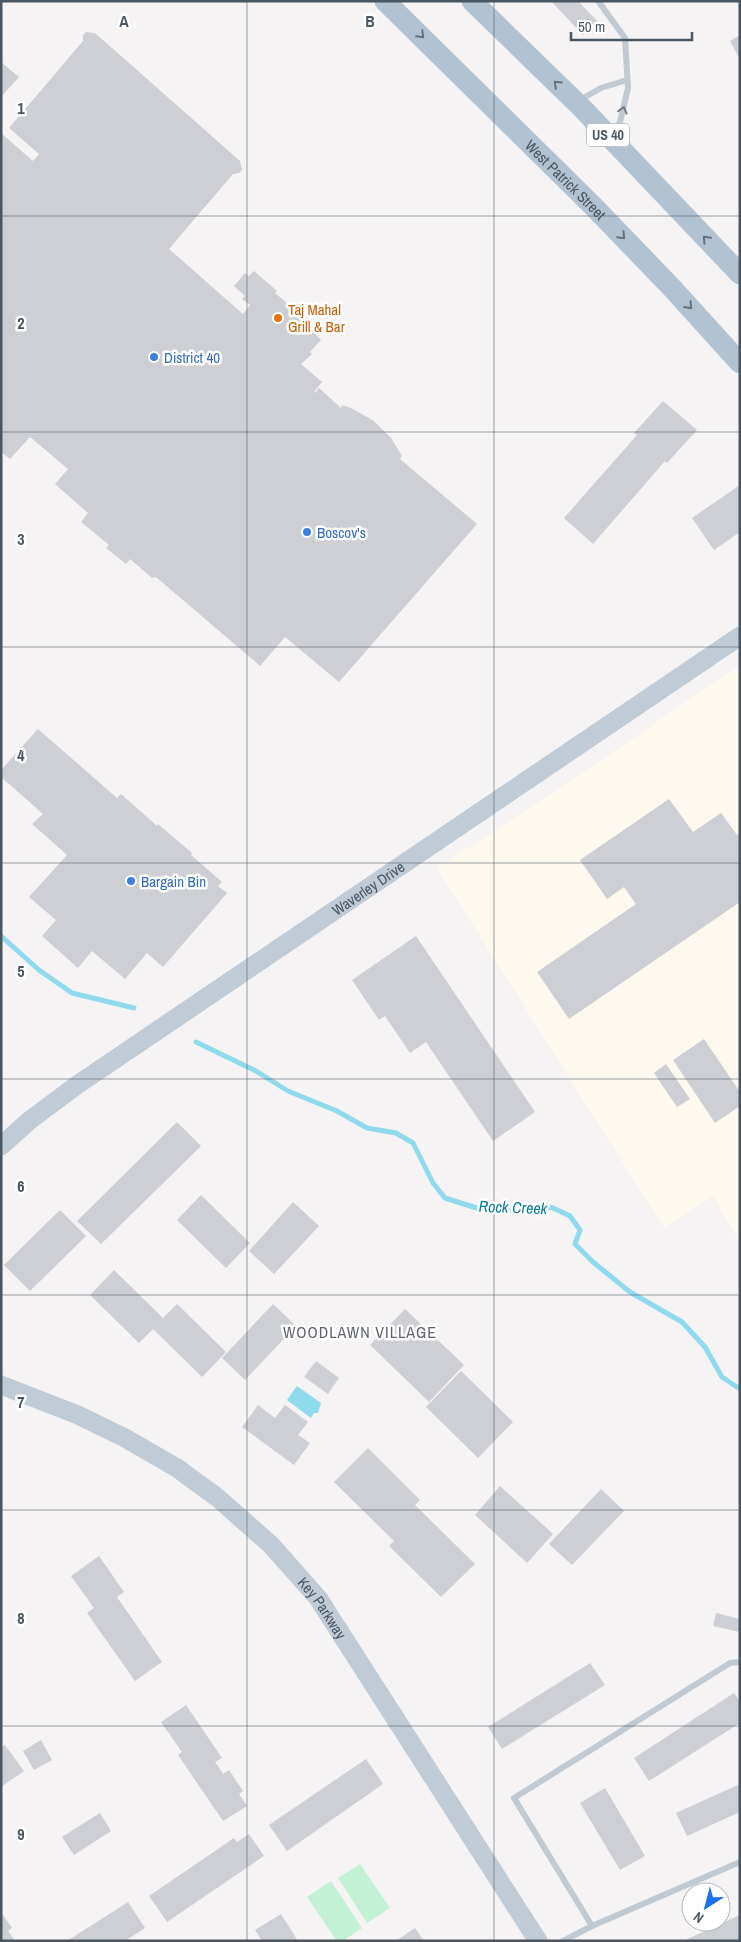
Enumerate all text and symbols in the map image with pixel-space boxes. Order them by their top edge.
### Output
text: A [119,10,129,32]
text: B [365,10,375,32]
scale bar [571,10,692,42]
text: 50 m [578,16,605,37]
one-way arrow [415,29,424,38]
one-way arrow [554,81,563,90]
text: 1 [17,97,25,119]
one-way arrow [618,107,628,115]
road number: US 40 [587,124,629,146]
street label: West Patrick Street [521,135,611,224]
one-way arrow [616,231,625,240]
one-way arrow [703,235,712,244]
place label: Taj Mahal Grill & Bar [288,299,345,337]
one-way arrow [683,300,692,309]
text: 2 [17,312,25,334]
marker: Taj Mahal Grill & Bar [272,312,284,324]
place label: District 40 [164,347,220,368]
marker: District 40 [148,351,160,363]
place label: Boscov's [317,522,366,543]
marker: Boscov's [301,526,313,538]
text: 3 [17,528,25,550]
text: 4 [17,744,25,766]
street label: Waverley Drive [327,856,409,920]
place label: Bargain Bin [141,871,206,892]
marker: Bargain Bin [125,875,137,887]
text: 5 [17,960,25,982]
text: 6 [17,1175,25,1197]
water label: Rock Creek [478,1195,548,1219]
district label: WOODLAWN VILLAGE [283,1321,437,1343]
text: 7 [17,1391,25,1413]
street label: Key Parkway [293,1572,352,1643]
text: 8 [17,1607,25,1629]
text: 9 [17,1823,25,1845]
north arrow [681,1882,731,1932]
text: N [690,1908,707,1927]

